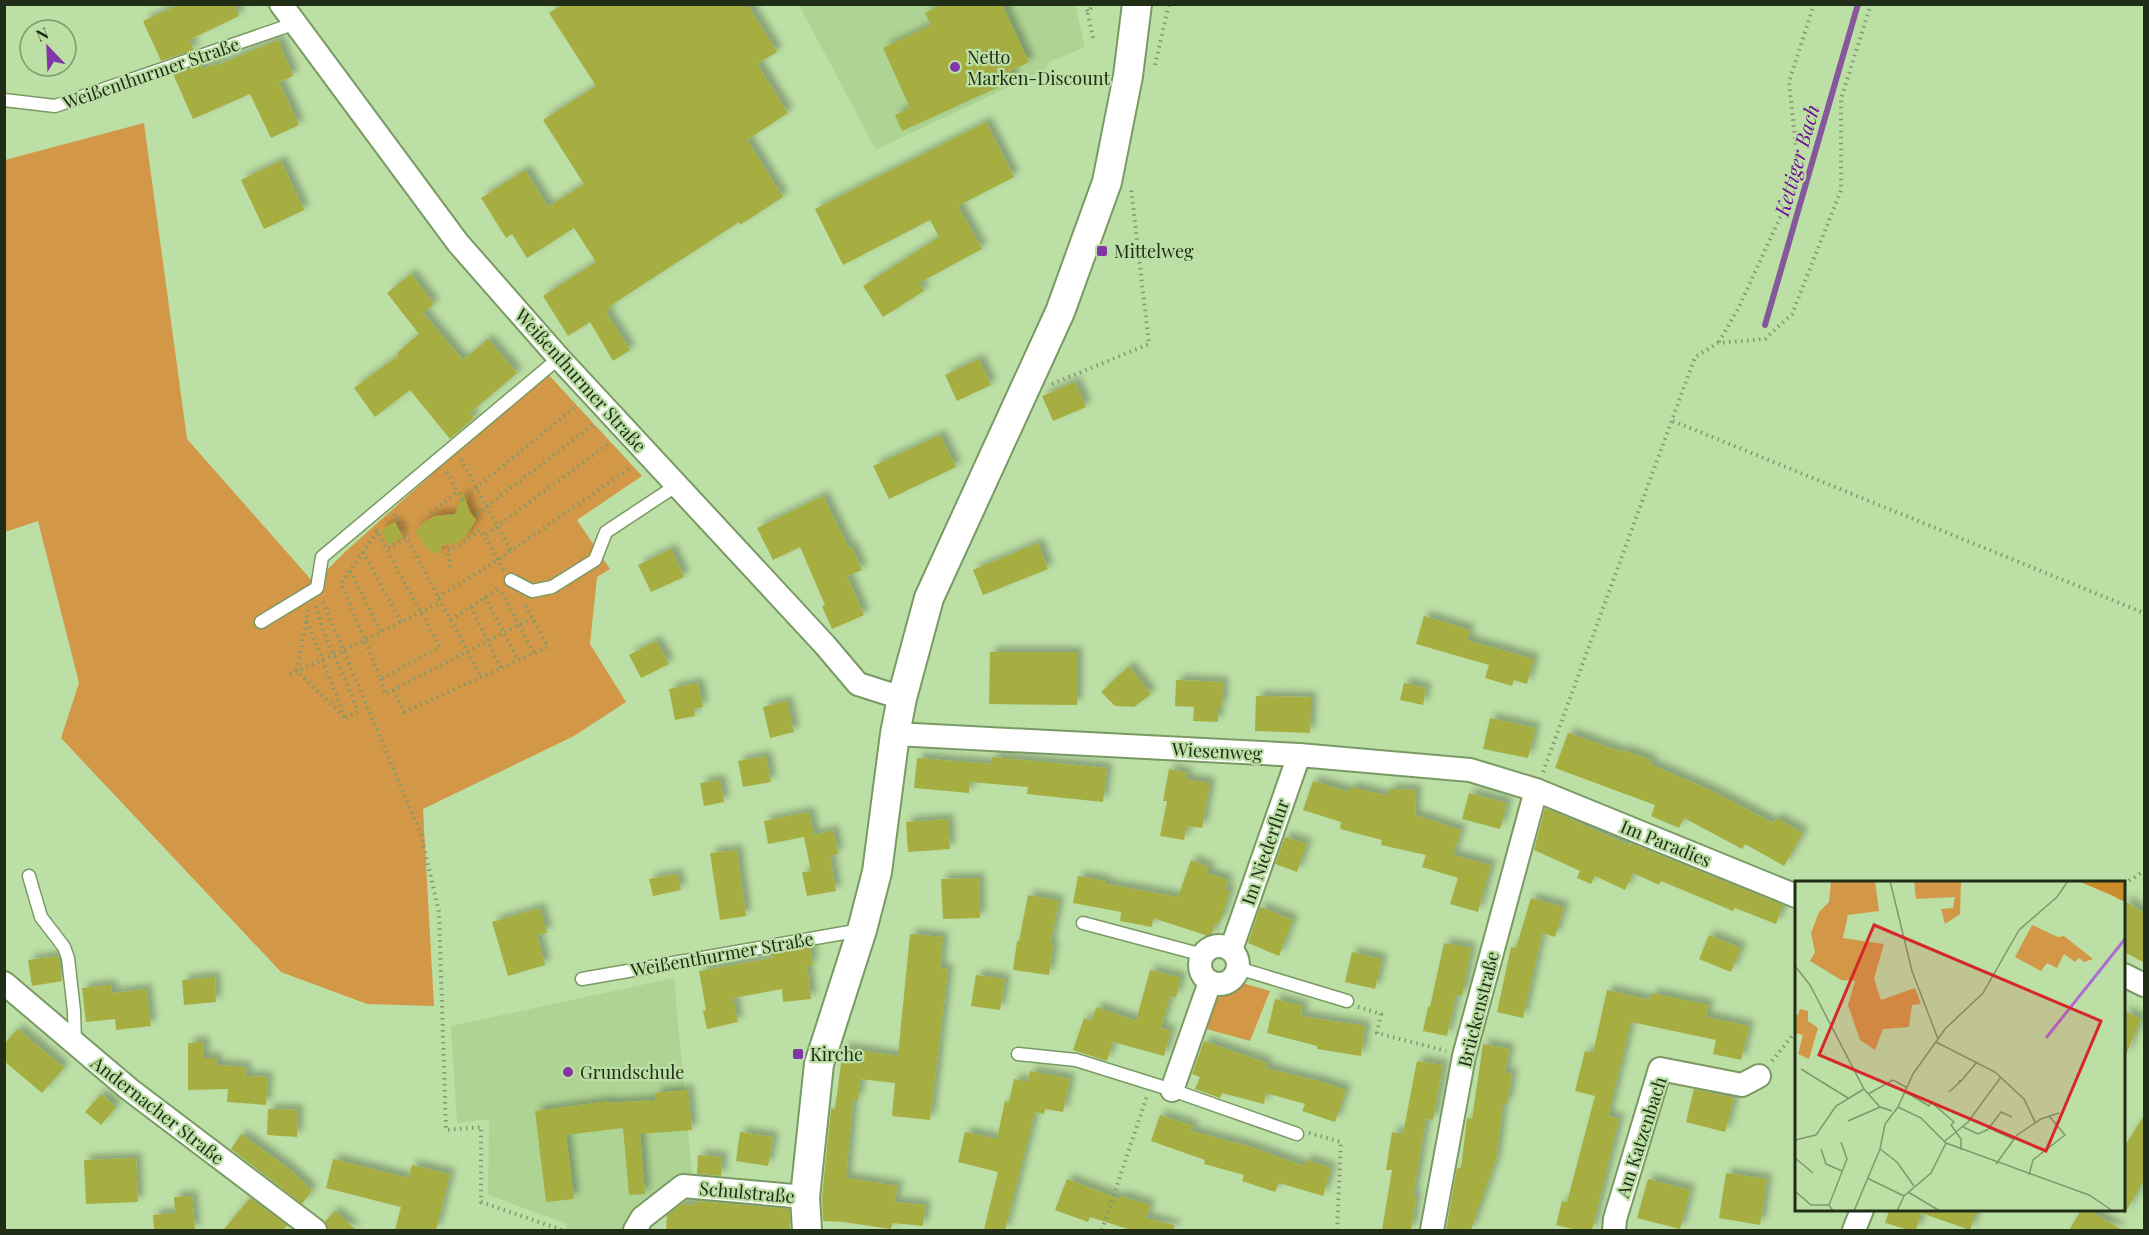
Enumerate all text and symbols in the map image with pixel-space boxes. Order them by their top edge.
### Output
north arrow [18,18,78,78]
text: N [33,22,52,46]
street label: Weißenthurmer Straße [59,32,242,115]
place label: Netto Marken-Discount [967,45,1110,90]
marker: Netto Marken-Discount [948,60,962,74]
water label: Kettiger Bach [1767,101,1825,220]
place label: Mittelweg [1114,239,1194,263]
marker: Mittelweg [1095,244,1109,258]
street label: Weißenthurmer Straße [509,302,652,457]
street label: Wiesenweg [1170,737,1263,765]
street label: Im Niederflur [1236,796,1294,908]
street label: Im Paradies [1617,814,1715,872]
inset map [1795,881,2125,1211]
street label: Weißenthurmer Straße [628,926,815,982]
street label: Brückenstraße [1452,949,1504,1069]
place label: Kirche [810,1042,863,1066]
marker: Kirche [791,1047,805,1061]
street label: Andernacher Straße [86,1050,229,1170]
place label: Grundschule [580,1060,684,1084]
marker: Grundschule [561,1065,575,1079]
street label: Am Katzenbach [1610,1073,1672,1201]
street label: Schulstraße [698,1176,796,1208]

